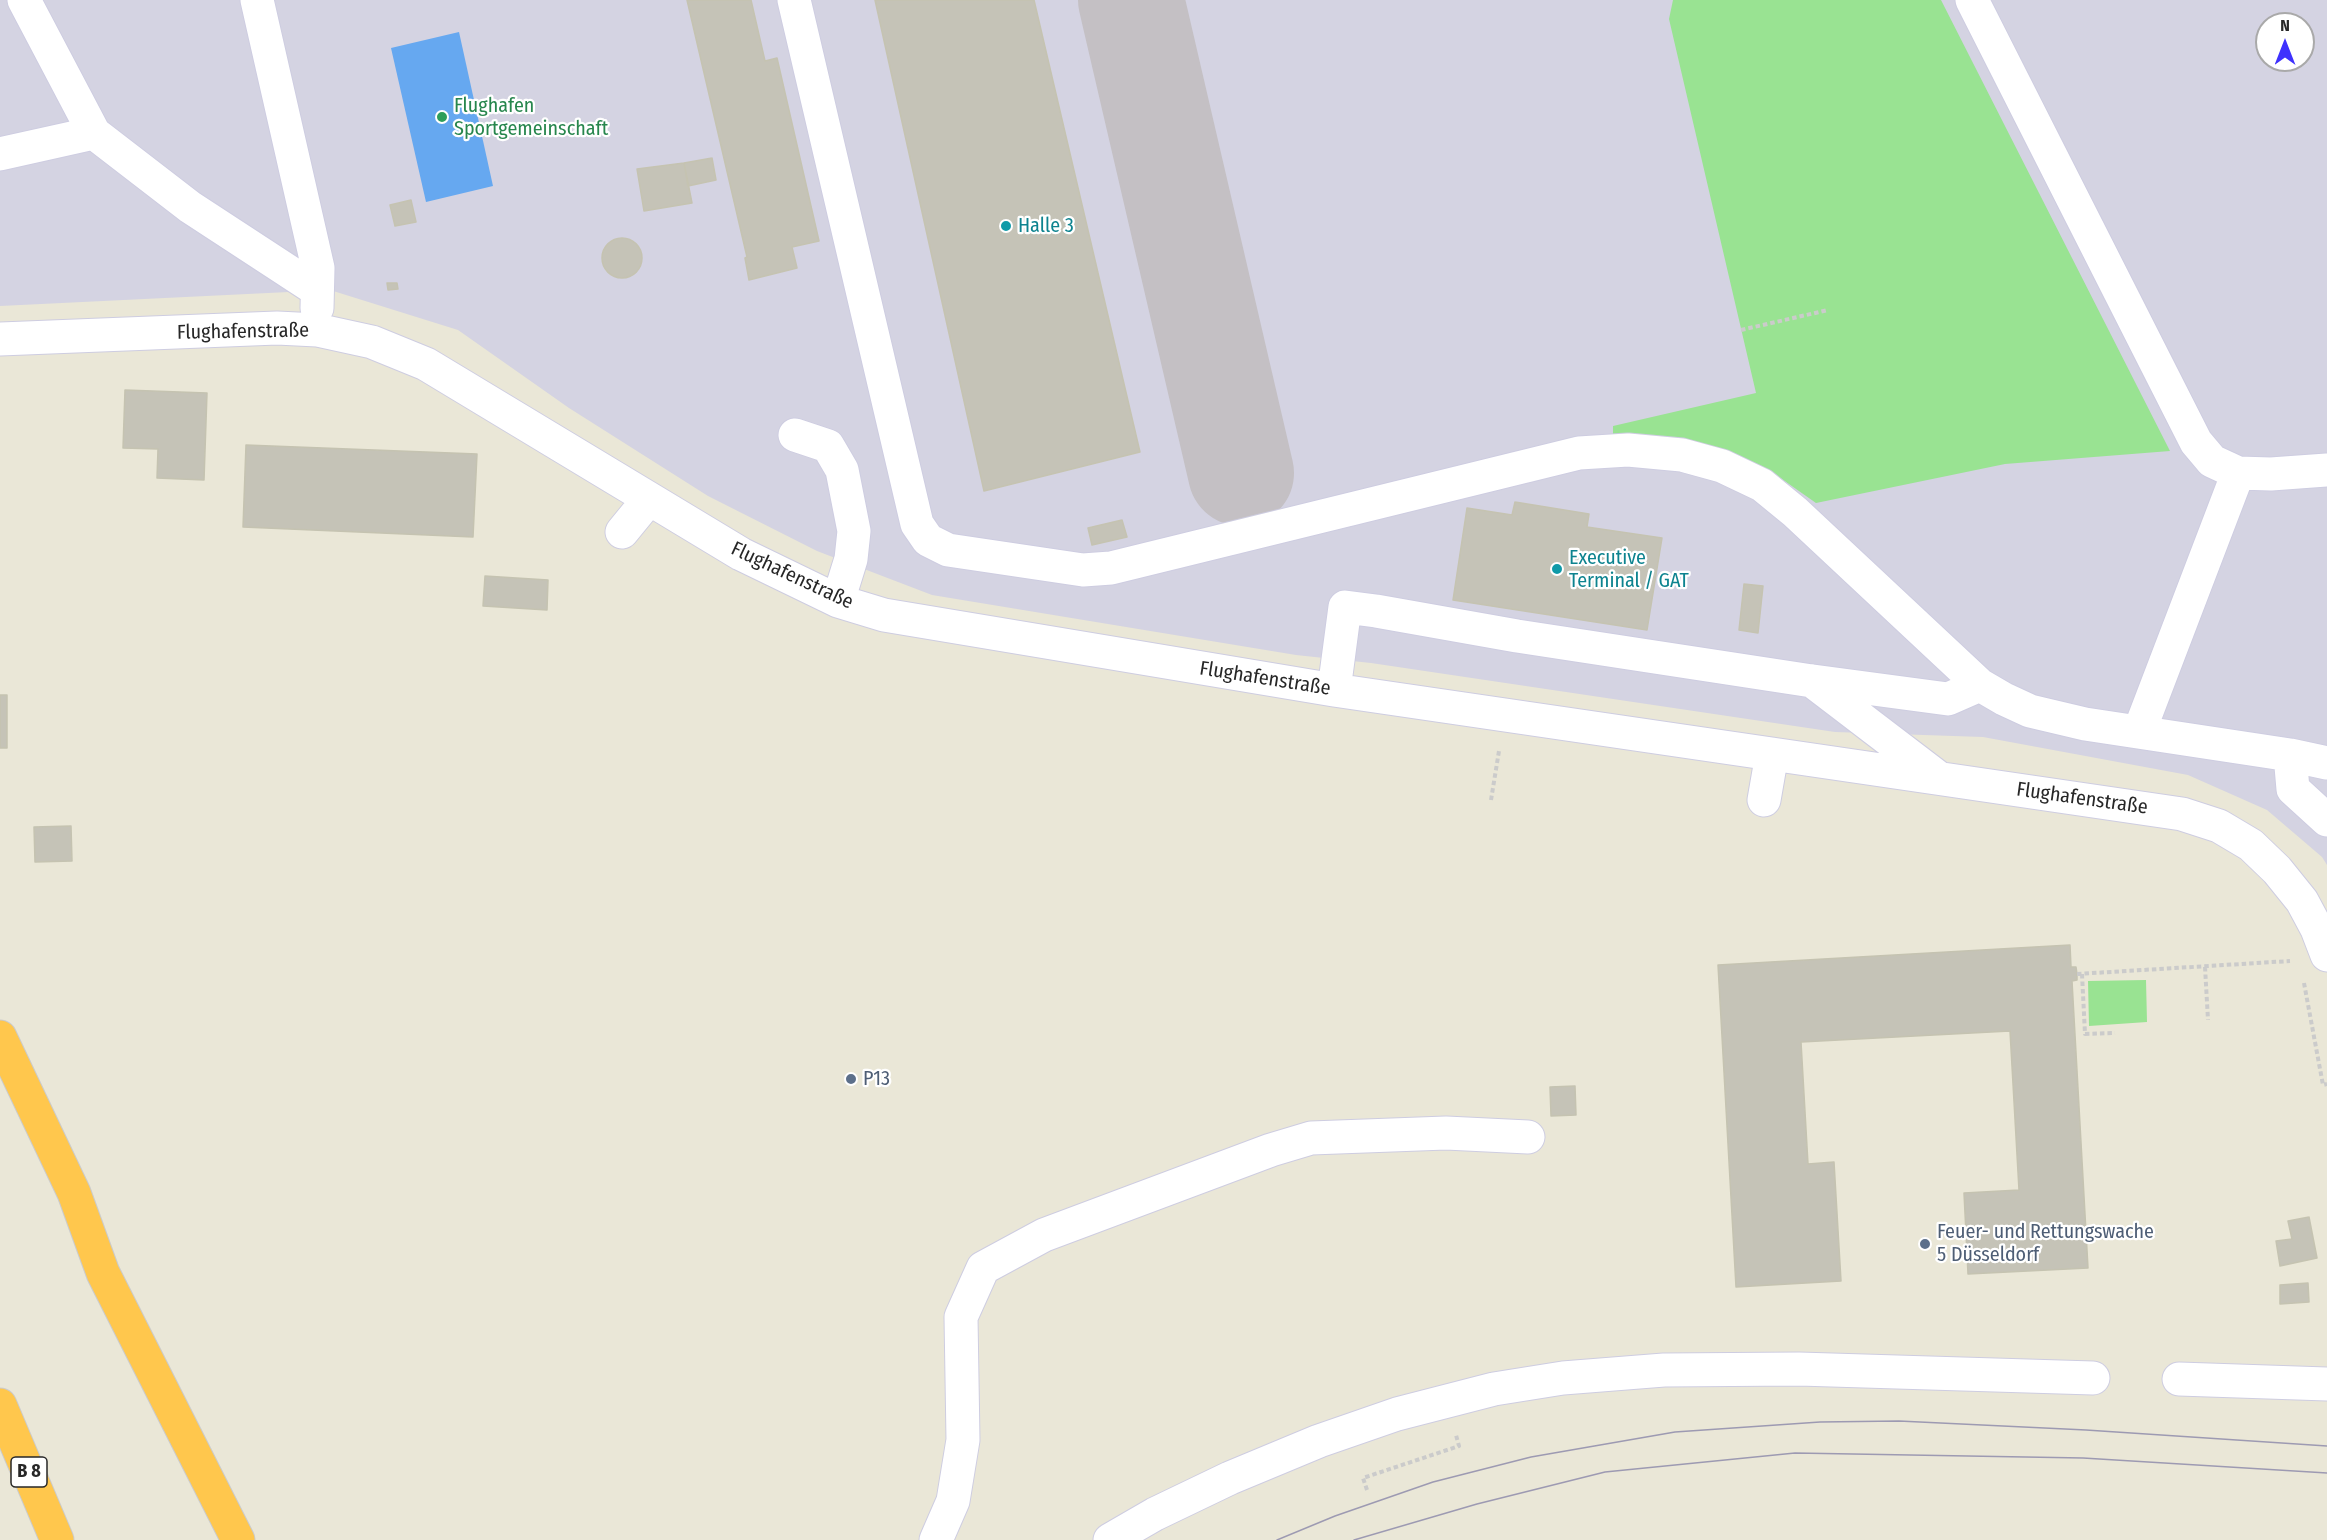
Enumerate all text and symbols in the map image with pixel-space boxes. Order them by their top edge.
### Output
north arrow [2255,12,2315,72]
text: N [2280,16,2290,35]
place label: Flughafen Sportgemeinschaft [454,94,608,141]
marker: Flughafen Sportgemeinschaft [435,110,449,124]
place label: Halle 3 [1018,214,1074,238]
marker: Halle 3 [999,219,1013,233]
street label: Flughafenstraße [177,319,309,345]
street label: Flughafenstraße [727,537,857,615]
place label: Executive Terminal / GAT [1569,546,1689,593]
marker: Executive Terminal / GAT [1550,562,1564,576]
street label: Flughafenstraße [1198,657,1332,701]
street label: Flughafenstraße [2015,778,2149,820]
place label: P13 [863,1067,890,1091]
marker: P13 [844,1072,858,1086]
place label: Feuer- und Rettungswache 5 Düsseldorf [1937,1220,2154,1267]
marker: Feuer- und Rettungswache 5 Düsseldorf [1918,1237,1932,1251]
road number: B 8 [11,1457,47,1487]

